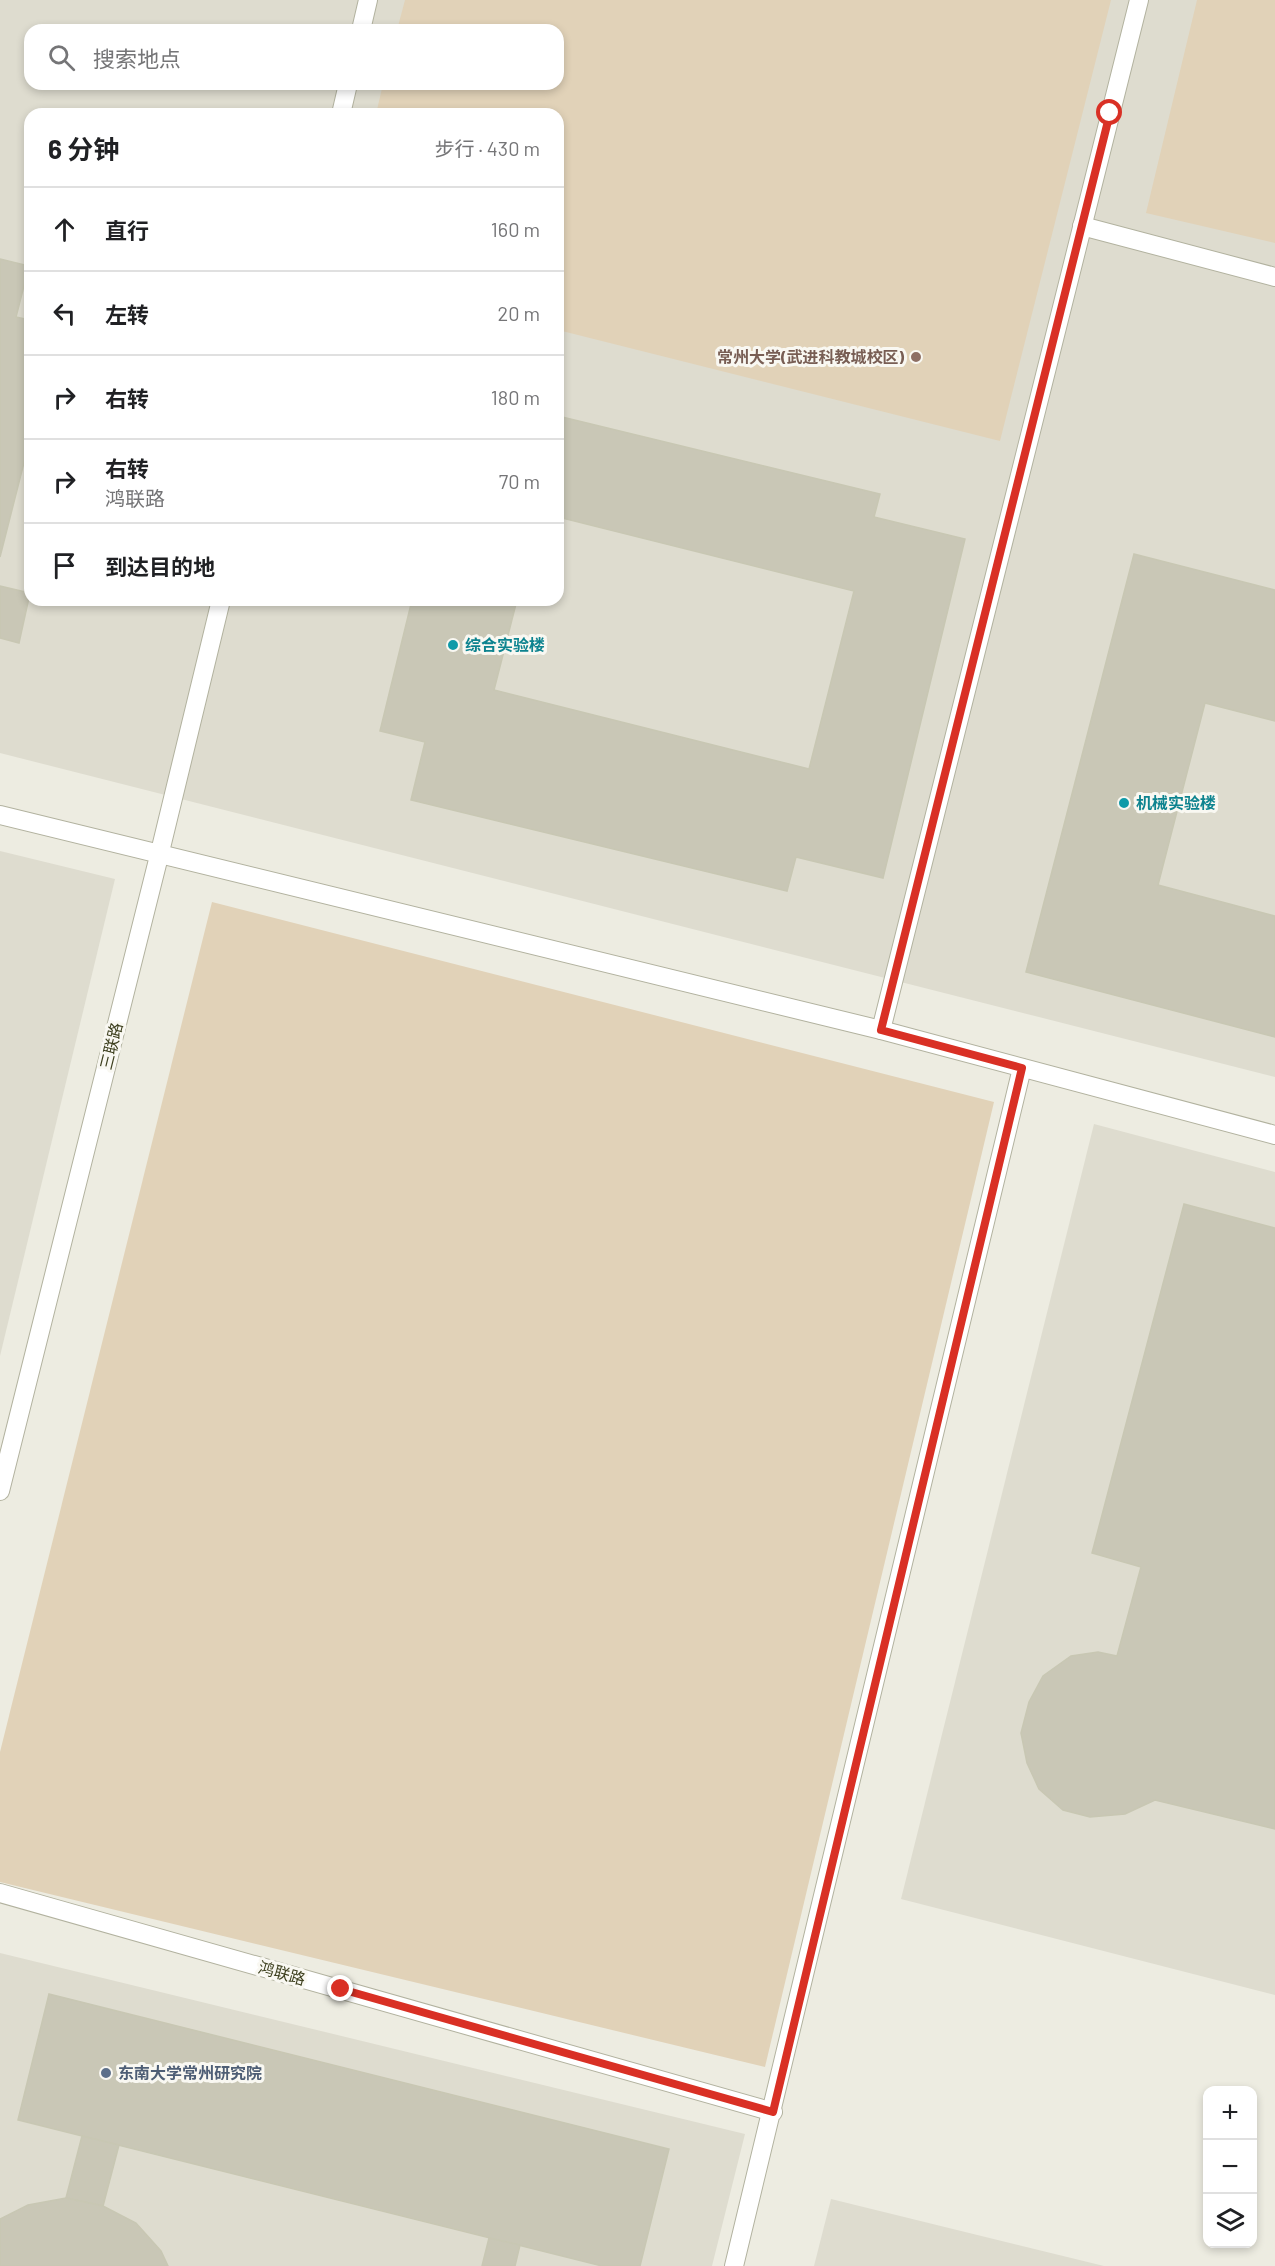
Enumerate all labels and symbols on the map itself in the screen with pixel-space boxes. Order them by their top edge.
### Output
route start [1096,99,1122,125]
place label: 常州大学(武进科教城校区) [717,347,904,366]
marker: 常州大学(武进科教城校区) [909,350,923,364]
place label: 综合实验楼 [465,635,545,654]
marker: 综合实验楼 [446,638,460,652]
place label: 机械实验楼 [1136,793,1216,812]
marker: 机械实验楼 [1117,796,1131,810]
street label: 三联路 [95,1020,126,1071]
street label: 鸿联路 [256,1957,308,1988]
route end [327,1975,353,2001]
place label: 东南大学常州研究院 [118,2063,262,2082]
marker: 东南大学常州研究院 [99,2066,113,2080]

